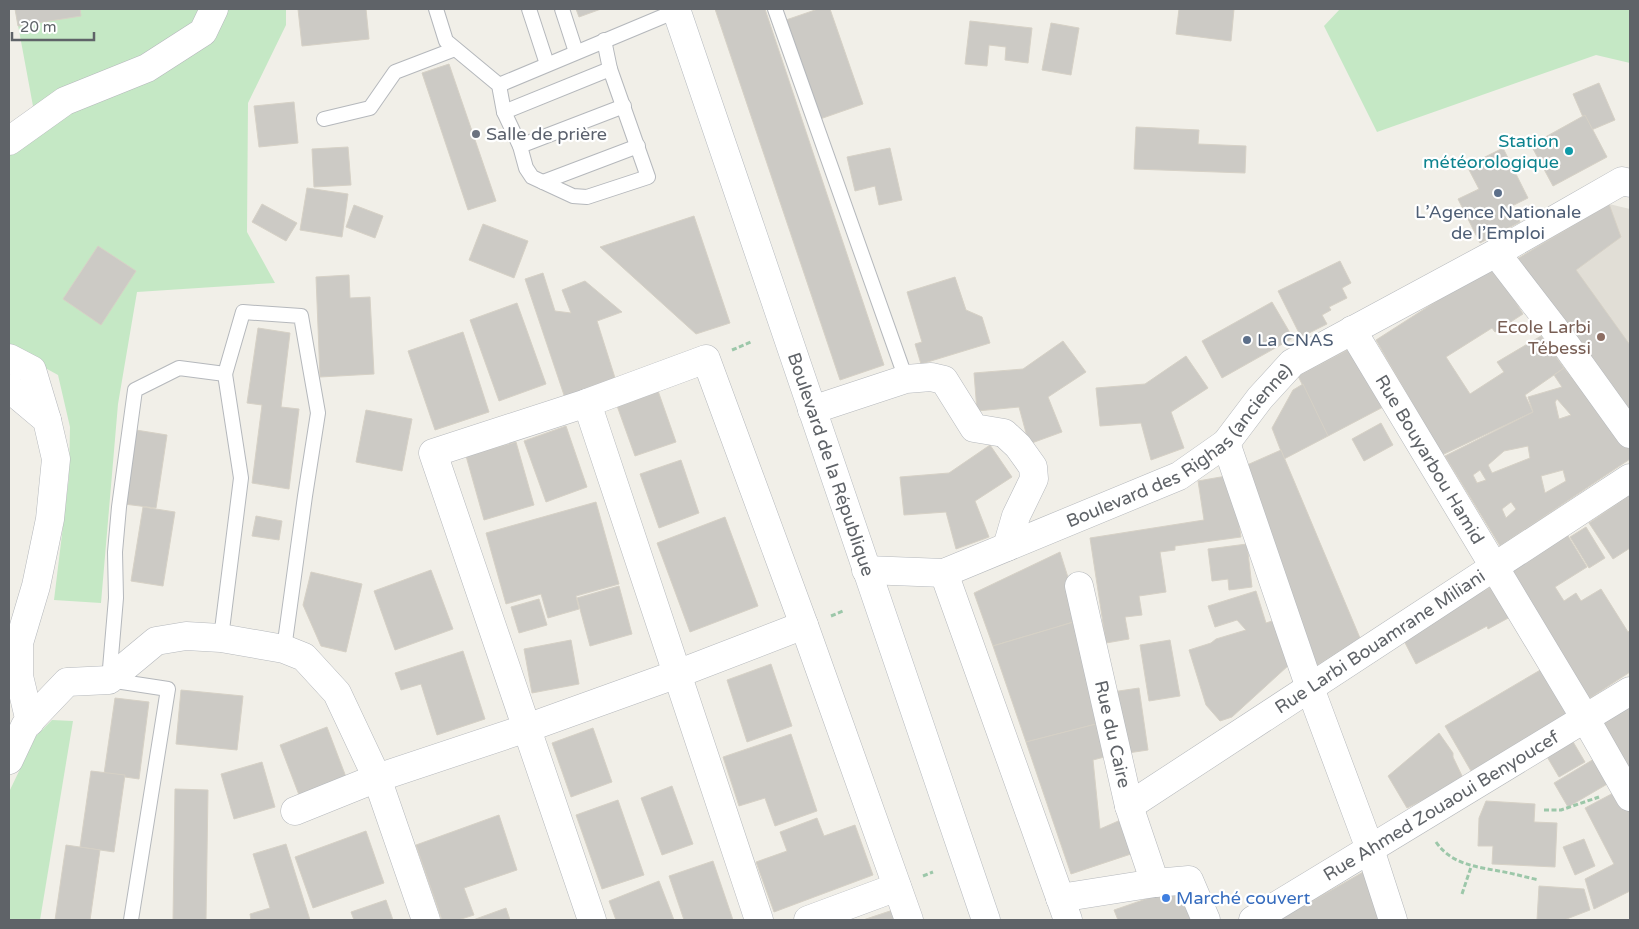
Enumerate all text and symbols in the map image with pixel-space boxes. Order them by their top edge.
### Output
scale bar [12,10,95,42]
text: 20 m [20,18,57,36]
place label: Salle de prière [486,123,607,145]
marker: Salle de prière [470,128,482,140]
place label: Station météorologique [1423,130,1559,173]
marker: Station météorologique [1563,145,1575,157]
marker: L’Agence Nationale de l’Emploi [1492,187,1504,199]
place label: L’Agence Nationale de l’Emploi [1415,201,1581,244]
place label: Ecole Larbi Tébessi [1497,316,1591,359]
place label: La CNAS [1257,329,1334,351]
marker: Ecole Larbi Tébessi [1595,331,1607,343]
marker: La CNAS [1241,334,1253,346]
street label: Boulevard de la République [783,350,879,579]
street label: Boulevard des Righas (ancienne) [1063,359,1297,532]
street label: Rue Bouyarbou Hamid [1370,371,1489,548]
street label: Rue Larbi Bouamrane Miliani [1271,565,1489,718]
street label: Rue du Caire [1090,678,1136,790]
street label: Rue Ahmed Zouaoui Benyoucef [1319,726,1563,886]
place label: Marché couvert [1176,887,1310,909]
marker: Marché couvert [1160,892,1172,904]

